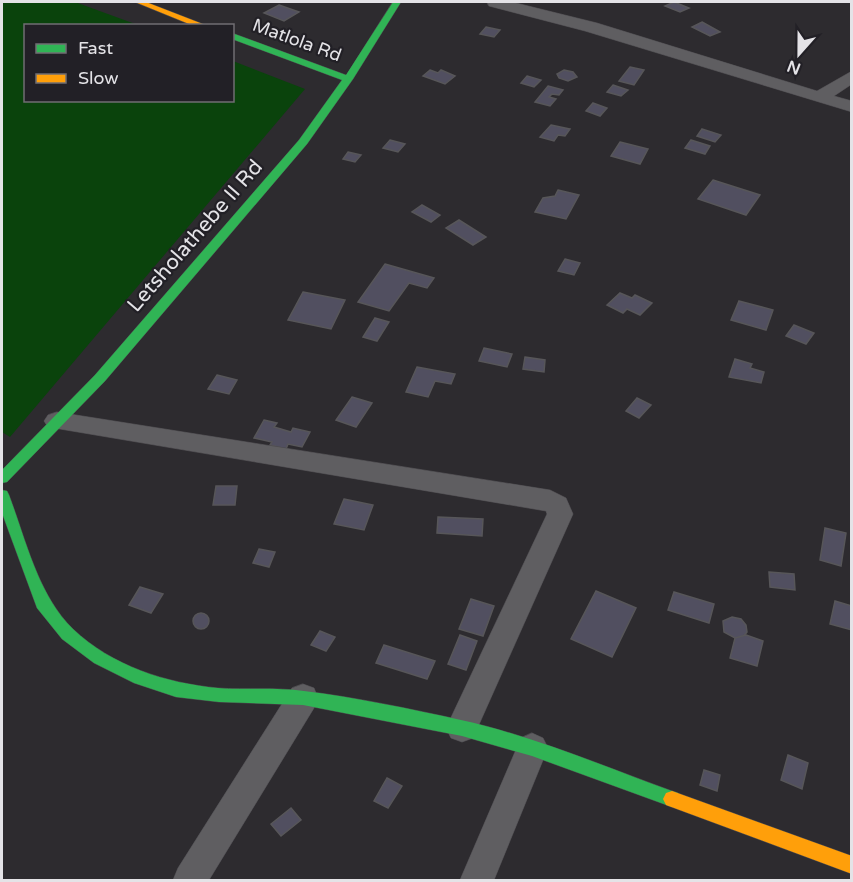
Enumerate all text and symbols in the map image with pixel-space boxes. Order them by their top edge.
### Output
street label: Matlola Rd [250,14,344,66]
legend [24,24,234,102]
north arrow [769,24,829,84]
text: Fast [78,37,113,59]
text: N [784,55,804,79]
text: Slow [78,67,119,89]
street label: Letsholathebe II Rd [122,155,268,317]

